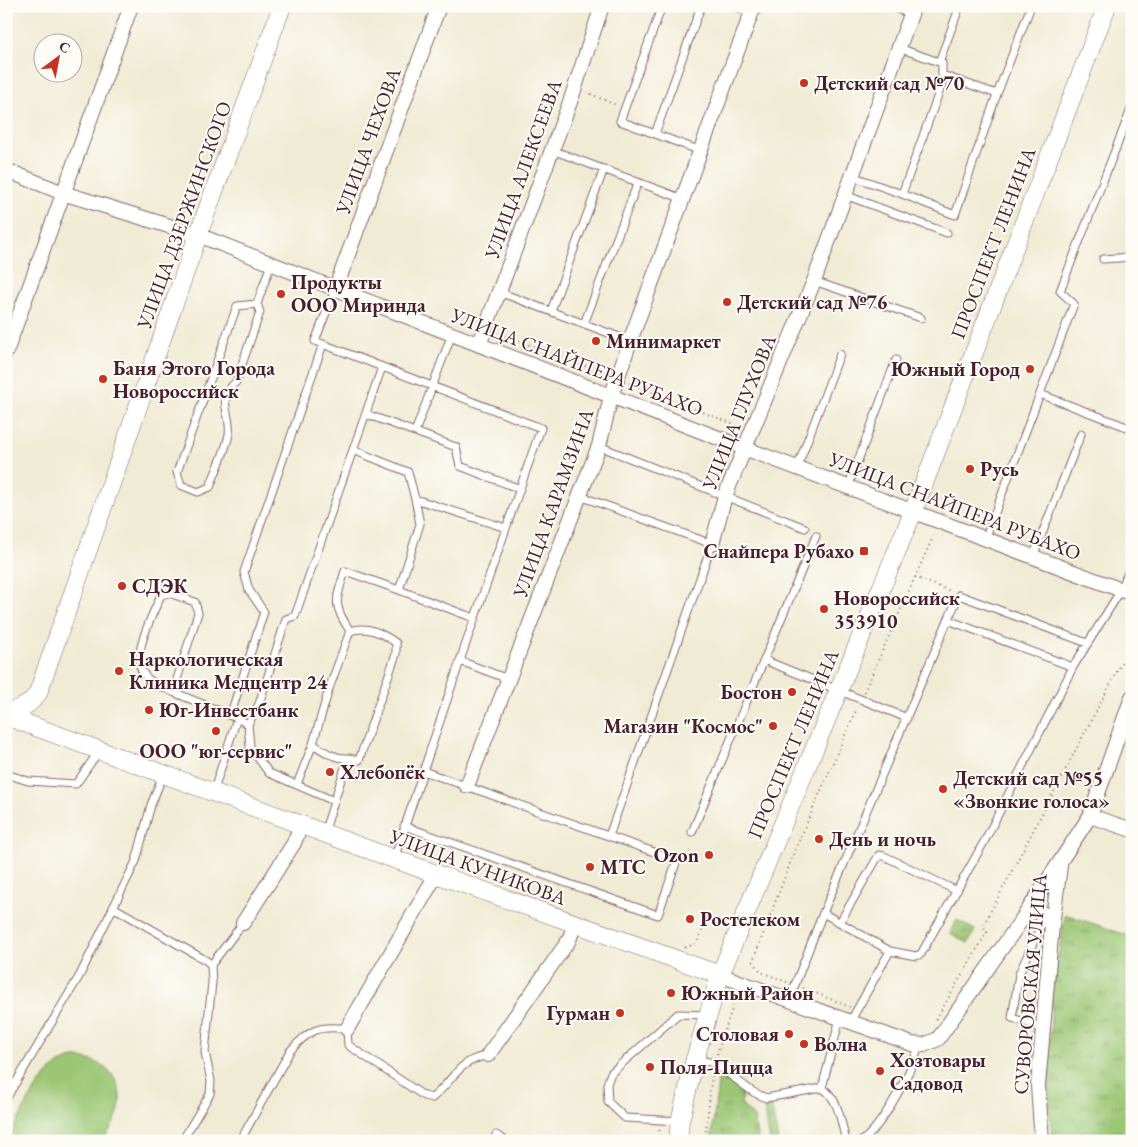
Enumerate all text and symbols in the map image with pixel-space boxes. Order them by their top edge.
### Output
north arrow [32,32,82,82]
text: С [56,37,74,57]
street label: УЛИЦА ЧЕХОВА [329,64,407,219]
place label: Детский сад №70 [814,70,965,96]
street label: УЛИЦА АЛЕКСЕЕВА [478,76,568,263]
marker: Детский сад №70 [798,77,810,89]
street label: УЛИЦА ДЗЕРЖИНСКОГО [130,98,237,333]
street label: ПРОСПЕКТ ЛЕНИНА [944,143,1042,343]
place label: Продукты ООО Миринда [291,269,426,318]
marker: Продукты ООО Миринда [275,288,287,300]
place label: Детский сад №76 [737,289,888,315]
marker: Детский сад №76 [721,296,733,308]
street label: УЛИЦА СНАЙПЕРА РУБАХО [446,302,707,422]
place label: Минимаркет [606,328,721,354]
street label: УЛИЦА ГЛУХОВА [696,330,782,494]
marker: Минимаркет [590,335,602,347]
place label: Баня Этого Города Новороссийск [113,355,275,404]
place label: Южный Город [891,356,1020,382]
marker: Южный Город [1024,363,1036,375]
marker: Баня Этого Города Новороссийск [97,373,109,385]
street label: УЛИЦА КАРАМЗИНА [506,405,599,602]
street label: УЛИЦА СНАЙПЕРА РУБАХО [824,446,1085,566]
place label: Русь [980,456,1019,482]
marker: Русь [964,463,976,475]
place label: Снайпера Рубахо [704,538,854,564]
marker: Снайпера Рубахо [858,545,870,557]
place label: СДЭК [132,573,188,599]
marker: СДЭК [116,580,128,592]
place label: Новороссийск 353910 [834,585,960,634]
marker: Новороссийск 353910 [818,603,830,615]
street label: ПРОСПЕКТ ЛЕНИНА [741,645,845,843]
place label: Наркологическая Клиника Медцентр 24 [129,646,328,695]
marker: Наркологическая Клиника Медцентр 24 [113,665,125,677]
place label: Бостон [720,679,782,705]
marker: Бостон [786,686,798,698]
place label: Юг-Инвестбанк [159,697,299,723]
marker: Юг-Инвестбанк [143,704,155,716]
place label: Магазин "Космос" [604,713,763,739]
marker: Магазин "Космос" [767,720,779,732]
marker: ООО "юг-сервис" [210,725,222,737]
place label: ООО "юг-сервис" [139,738,293,764]
place label: Хлебопёк [339,759,425,785]
place label: Детский сад №55 «Звонкие голоса» [953,765,1110,814]
marker: Хлебопёк [324,766,336,778]
marker: Детский сад №55 «Звонкие голоса» [937,783,949,795]
street label: УЛИЦА КУНИКОВА [385,823,570,911]
place label: День и ночь [829,826,936,852]
marker: День и ночь [813,833,825,845]
place label: Ozon [654,842,699,868]
marker: Ozon [703,849,715,861]
place label: МТС [600,854,646,880]
marker: МТС [584,861,596,873]
street label: СУВОРОВСКАЯ УЛИЦА [1007,872,1053,1096]
place label: Ростелеком [700,906,801,932]
marker: Ростелеком [684,913,696,925]
place label: Южный Район [681,980,814,1006]
marker: Южный Район [665,987,677,999]
place label: Гурман [547,1000,610,1026]
marker: Гурман [614,1007,626,1019]
place label: Столовая [696,1021,779,1047]
marker: Столовая [783,1028,795,1040]
place label: Волна [814,1031,868,1057]
marker: Волна [798,1038,810,1050]
place label: Хозтовары Садовод [889,1047,986,1096]
place label: Поля-Пицца [660,1054,773,1080]
marker: Поля-Пицца [644,1061,656,1073]
marker: Хозтовары Садовод [874,1065,886,1077]

